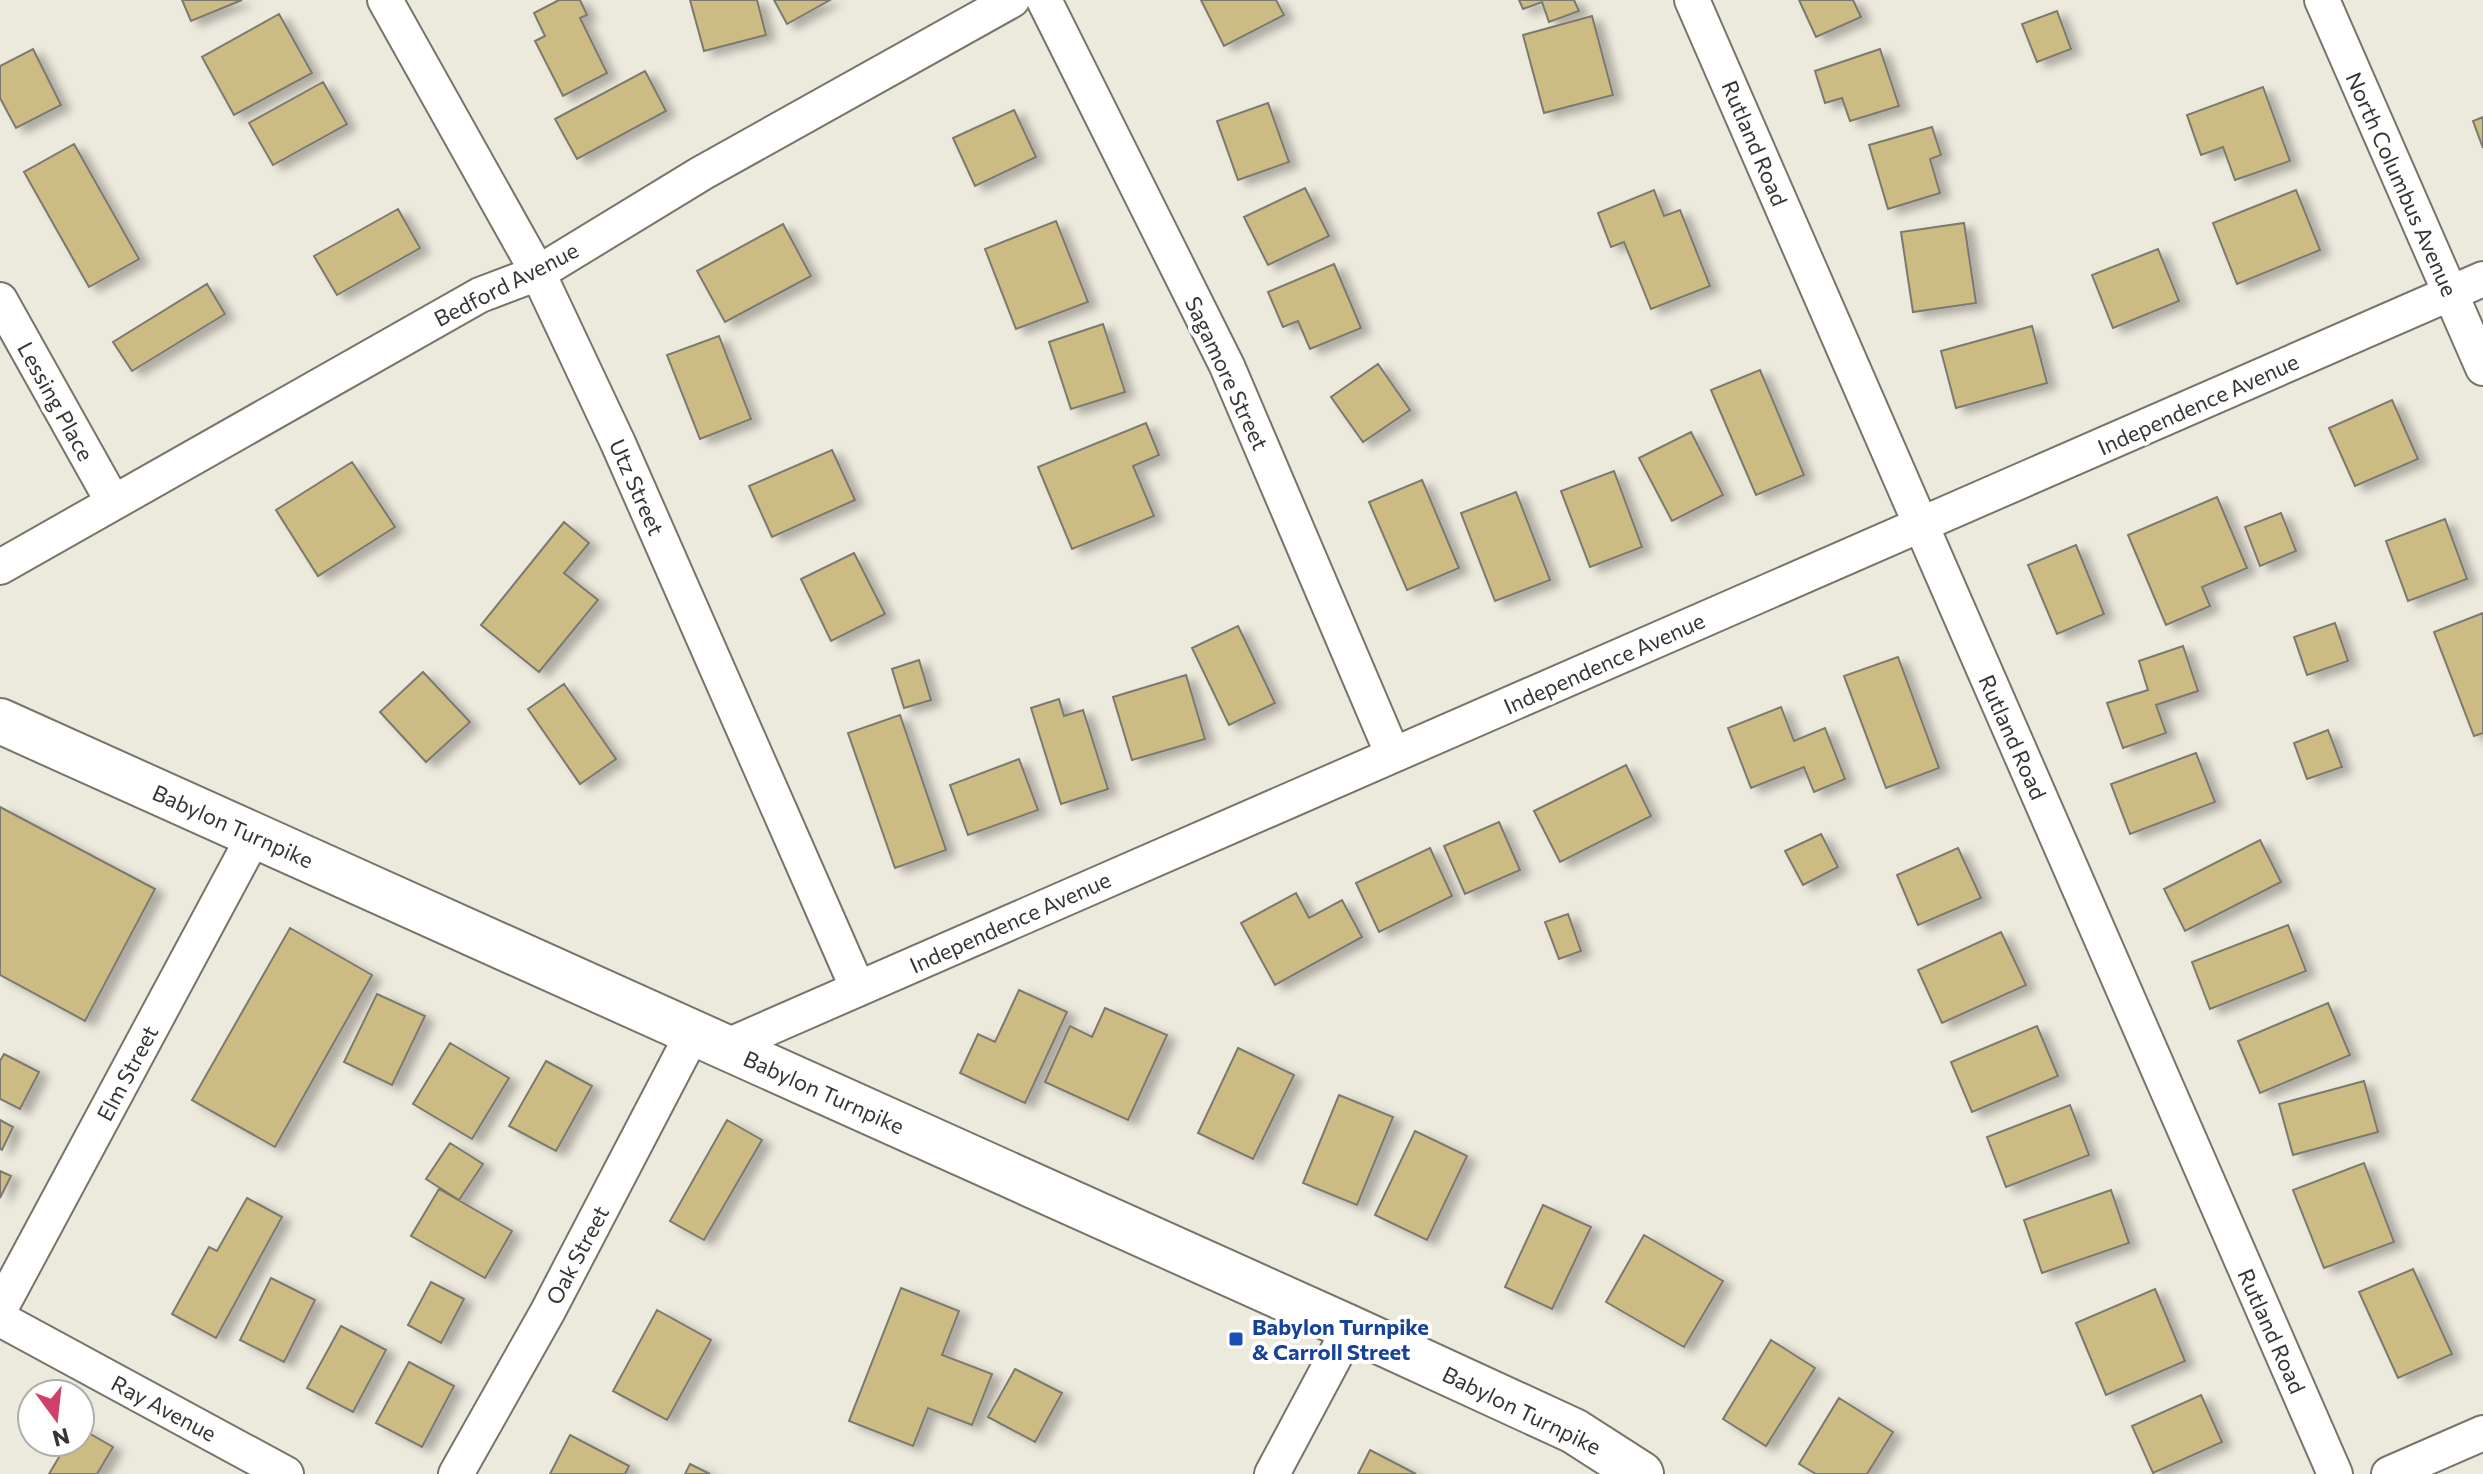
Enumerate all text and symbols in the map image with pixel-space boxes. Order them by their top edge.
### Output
street label: North Columbus Avenue [2340,68,2464,300]
street label: Rutland Road [1716,76,1794,210]
street label: Bedford Avenue [429,236,583,332]
street label: Sagamore Street [1180,292,1274,454]
street label: Lessing Place [12,337,100,465]
street label: Independence Avenue [2093,347,2303,461]
street label: Utz Street [604,435,670,539]
street label: Independence Avenue [1499,606,1709,720]
street label: Rutland Road [1973,670,2053,804]
street label: Babylon Turnpike [148,778,318,874]
street label: Independence Avenue [905,865,1115,979]
street label: Elm Street [91,1021,163,1125]
street label: Babylon Turnpike [739,1044,909,1140]
street label: Oak Street [540,1201,614,1309]
street label: Rutland Road [2232,1264,2312,1398]
place label: Babylon Turnpike & Carroll Street [1252,1313,1429,1365]
marker: Babylon Turnpike & Carroll Street [1227,1330,1245,1348]
street label: Babylon Turnpike [1438,1360,1606,1460]
street label: Ray Avenue [107,1369,221,1447]
north arrow [16,1378,96,1458]
text: N [50,1423,73,1453]

